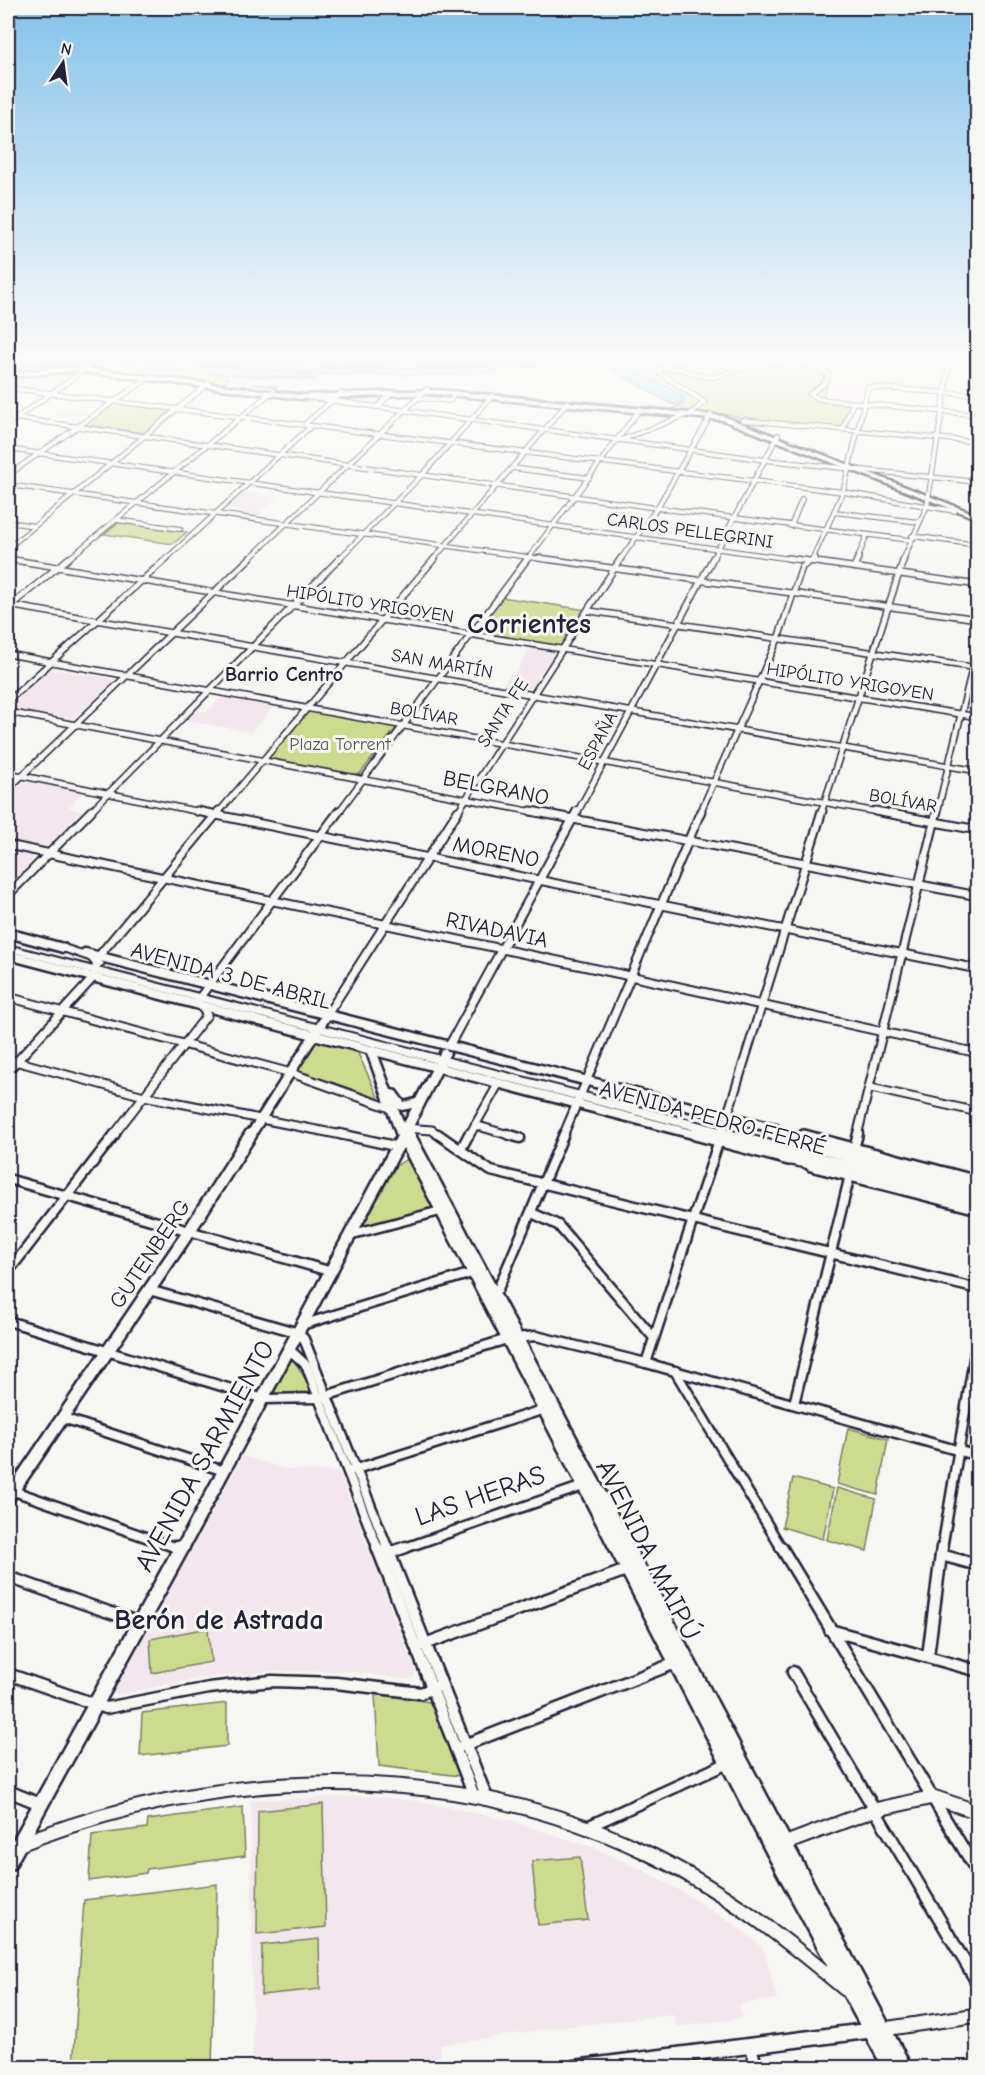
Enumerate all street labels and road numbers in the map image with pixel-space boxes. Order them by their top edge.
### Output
street label: CARLOS PELLEGRINI [606,509,774,553]
street label: HIPÓLITO YRIGOYEN [285,579,455,628]
street label: SAN MARTÍN [390,644,495,683]
street label: HIPÓLITO YRIGOYEN [765,657,935,706]
street label: SANTA FE [473,675,533,751]
street label: BOLÍVAR [388,697,460,730]
street label: ESPAÑA [574,708,622,774]
street label: BELGRANO [441,765,551,811]
street label: BOLÍVAR [867,784,939,817]
street label: MORENO [451,831,541,873]
street label: RIVADAVIA [444,906,551,954]
street label: AVENIDA 3 DE ABRIL [128,937,334,1015]
street label: AVENIDA PEDRO FERRÉ [597,1075,829,1161]
street label: GUTENBERG [104,1195,196,1313]
street label: AVENIDA SARMIENTO [129,1335,281,1577]
street label: AVENIDA MAIPÚ [589,1455,707,1645]
street label: LAS HERAS [411,1459,549,1533]

